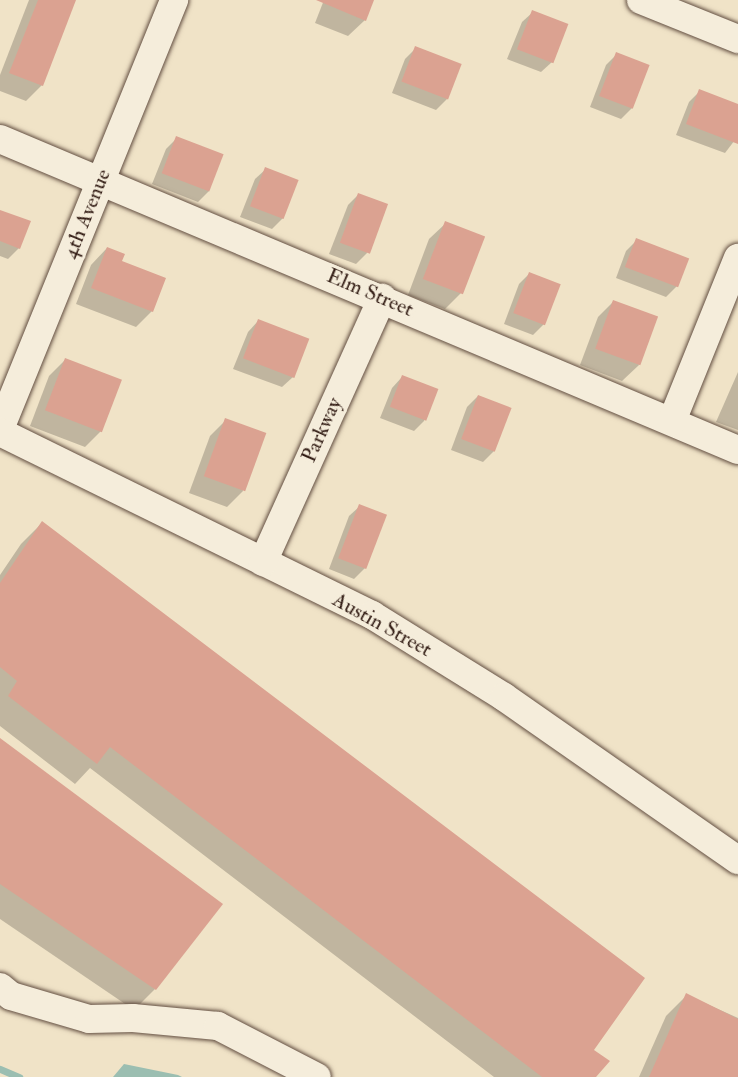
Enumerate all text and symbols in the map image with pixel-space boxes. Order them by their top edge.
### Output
street label: 4th Avenue [58,166,116,262]
street label: Elm Street [323,263,417,323]
street label: Parkway [297,394,347,466]
street label: Austin Street [328,587,436,663]

